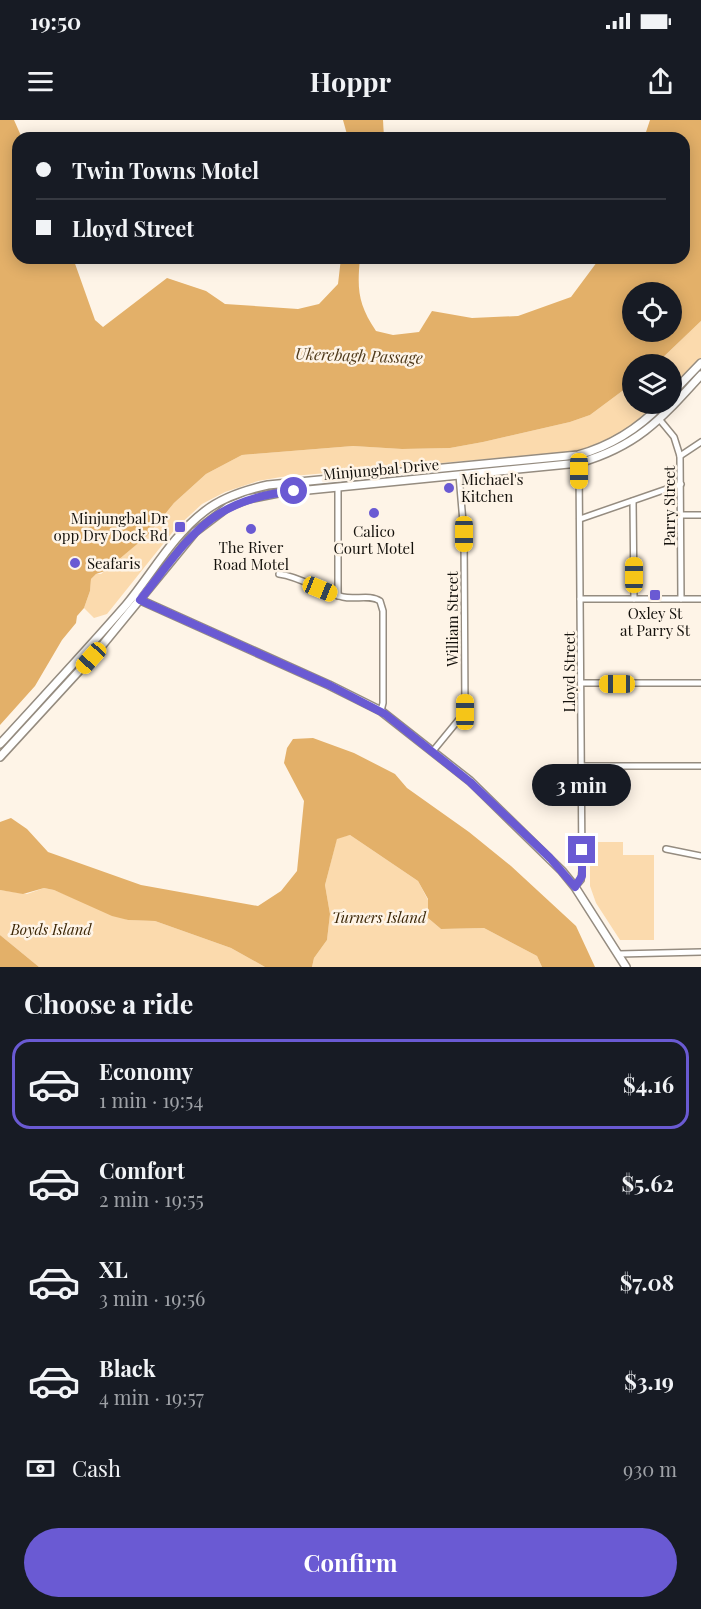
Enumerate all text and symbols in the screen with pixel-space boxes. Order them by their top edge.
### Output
text: 19:50 [30,6,81,36]
text: Hoppr [310,63,391,99]
icon: menu [24,65,57,98]
icon: share [644,65,677,98]
text: Twin Towns Motel [72,155,259,185]
text: Lloyd Street [72,213,194,243]
map controls [622,282,682,414]
button: locate [622,282,682,342]
water label: Ukerebagh Passage [295,342,423,368]
button: layers [622,354,682,414]
car [570,453,588,489]
street label: Minjungbal Drive [322,454,440,484]
street label: Parry Street [659,465,679,546]
place label: Michael's Kitchen [461,469,523,506]
route start [280,477,307,504]
marker: Michael's Kitchen [442,481,456,495]
marker: Calico Court Motel [367,506,381,520]
place label: Minjungbal Dr opp Dry Dock Rd [54,508,168,545]
car [455,516,473,552]
marker: Minjungbal Dr opp Dry Dock Rd [173,520,187,534]
place label: Calico Court Motel [334,521,414,558]
marker: The River Road Motel [244,522,258,536]
place label: The River Road Motel [213,537,289,574]
place label: Seafaris [87,553,140,573]
marker: Seafaris [68,556,82,570]
car [625,557,643,593]
street label: William Street [442,571,462,668]
car [300,574,340,604]
marker: Oxley St at Parry St [648,588,662,602]
place label: Oxley St at Parry St [620,603,691,640]
street label: Lloyd Street [559,631,579,713]
car [72,639,110,677]
car [599,675,635,693]
car [456,694,474,730]
callout: 3 min [532,763,632,805]
text: 3 min [556,771,607,798]
route end [568,836,595,863]
park label: Turners Island [332,907,427,927]
park label: Boyds Island [9,919,92,939]
text: Choose a ride [24,985,193,1021]
text: Economy [99,1056,193,1086]
icon: car [27,1057,81,1111]
text: $4.16 [623,1069,674,1099]
text: 1 min · 19:54 [99,1086,203,1113]
text: Comfort [99,1155,185,1185]
icon: car [27,1156,81,1210]
text: $5.62 [621,1168,674,1198]
text: 2 min · 19:55 [99,1185,204,1212]
text: XL [99,1254,128,1284]
icon: car [27,1255,81,1309]
text: $7.08 [620,1267,674,1297]
text: 3 min · 19:56 [99,1284,205,1311]
text: Black [99,1353,156,1383]
icon: car [27,1354,81,1408]
text: $3.19 [624,1366,674,1396]
text: 4 min · 19:57 [99,1383,204,1410]
icon: cash [24,1452,57,1485]
text: Cash [72,1453,121,1483]
text: 930 m [623,1455,677,1482]
button: Confirm [24,1528,677,1597]

